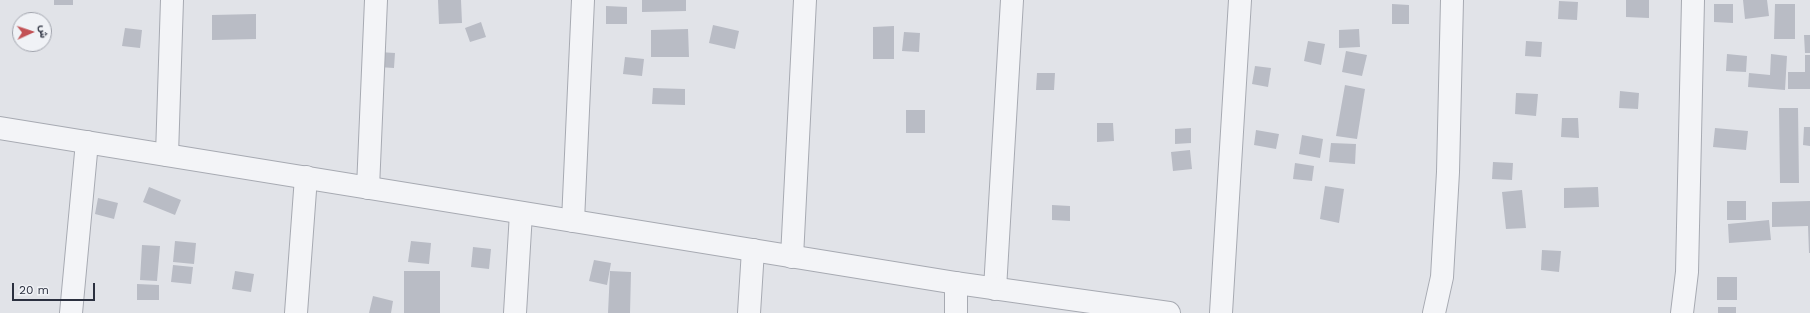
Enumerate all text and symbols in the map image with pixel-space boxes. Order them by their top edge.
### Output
north arrow [12,12,52,52]
text: ش [37,24,50,38]
scale bar [14,275,97,301]
text: 20 m [19,283,49,297]

